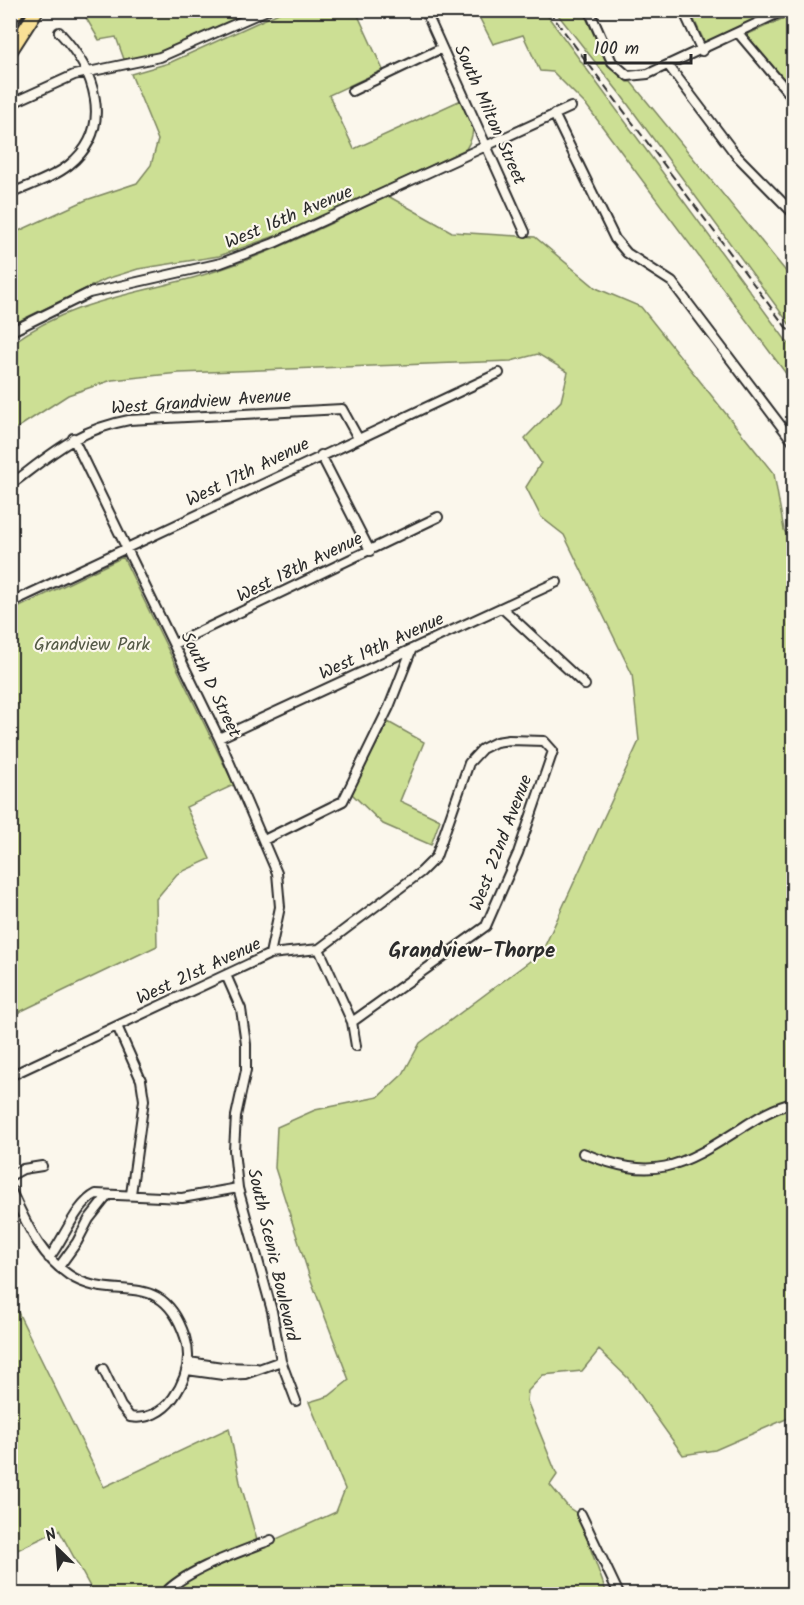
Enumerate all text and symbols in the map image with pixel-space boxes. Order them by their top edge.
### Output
scale bar [585,27,692,65]
text: 100 m [594,35,639,64]
street label: South Milton Street [445,40,533,191]
street label: West 16th Avenue [221,178,357,258]
street label: West Grandview Avenue [110,382,292,424]
street label: West 17th Avenue [181,430,315,516]
street label: West 18th Avenue [232,525,368,611]
street label: West 19th Avenue [315,605,449,689]
street label: South D Street [172,627,249,744]
park label: Grandview Park [34,631,151,660]
street label: West 22nd Avenue [463,771,541,915]
street label: West 21st Avenue [132,930,266,1014]
district label: Grandview-Thorpe [389,935,555,968]
street label: South Scenic Boulevard [238,1166,306,1345]
north arrow [27,1518,87,1578]
text: N [41,1522,61,1549]

